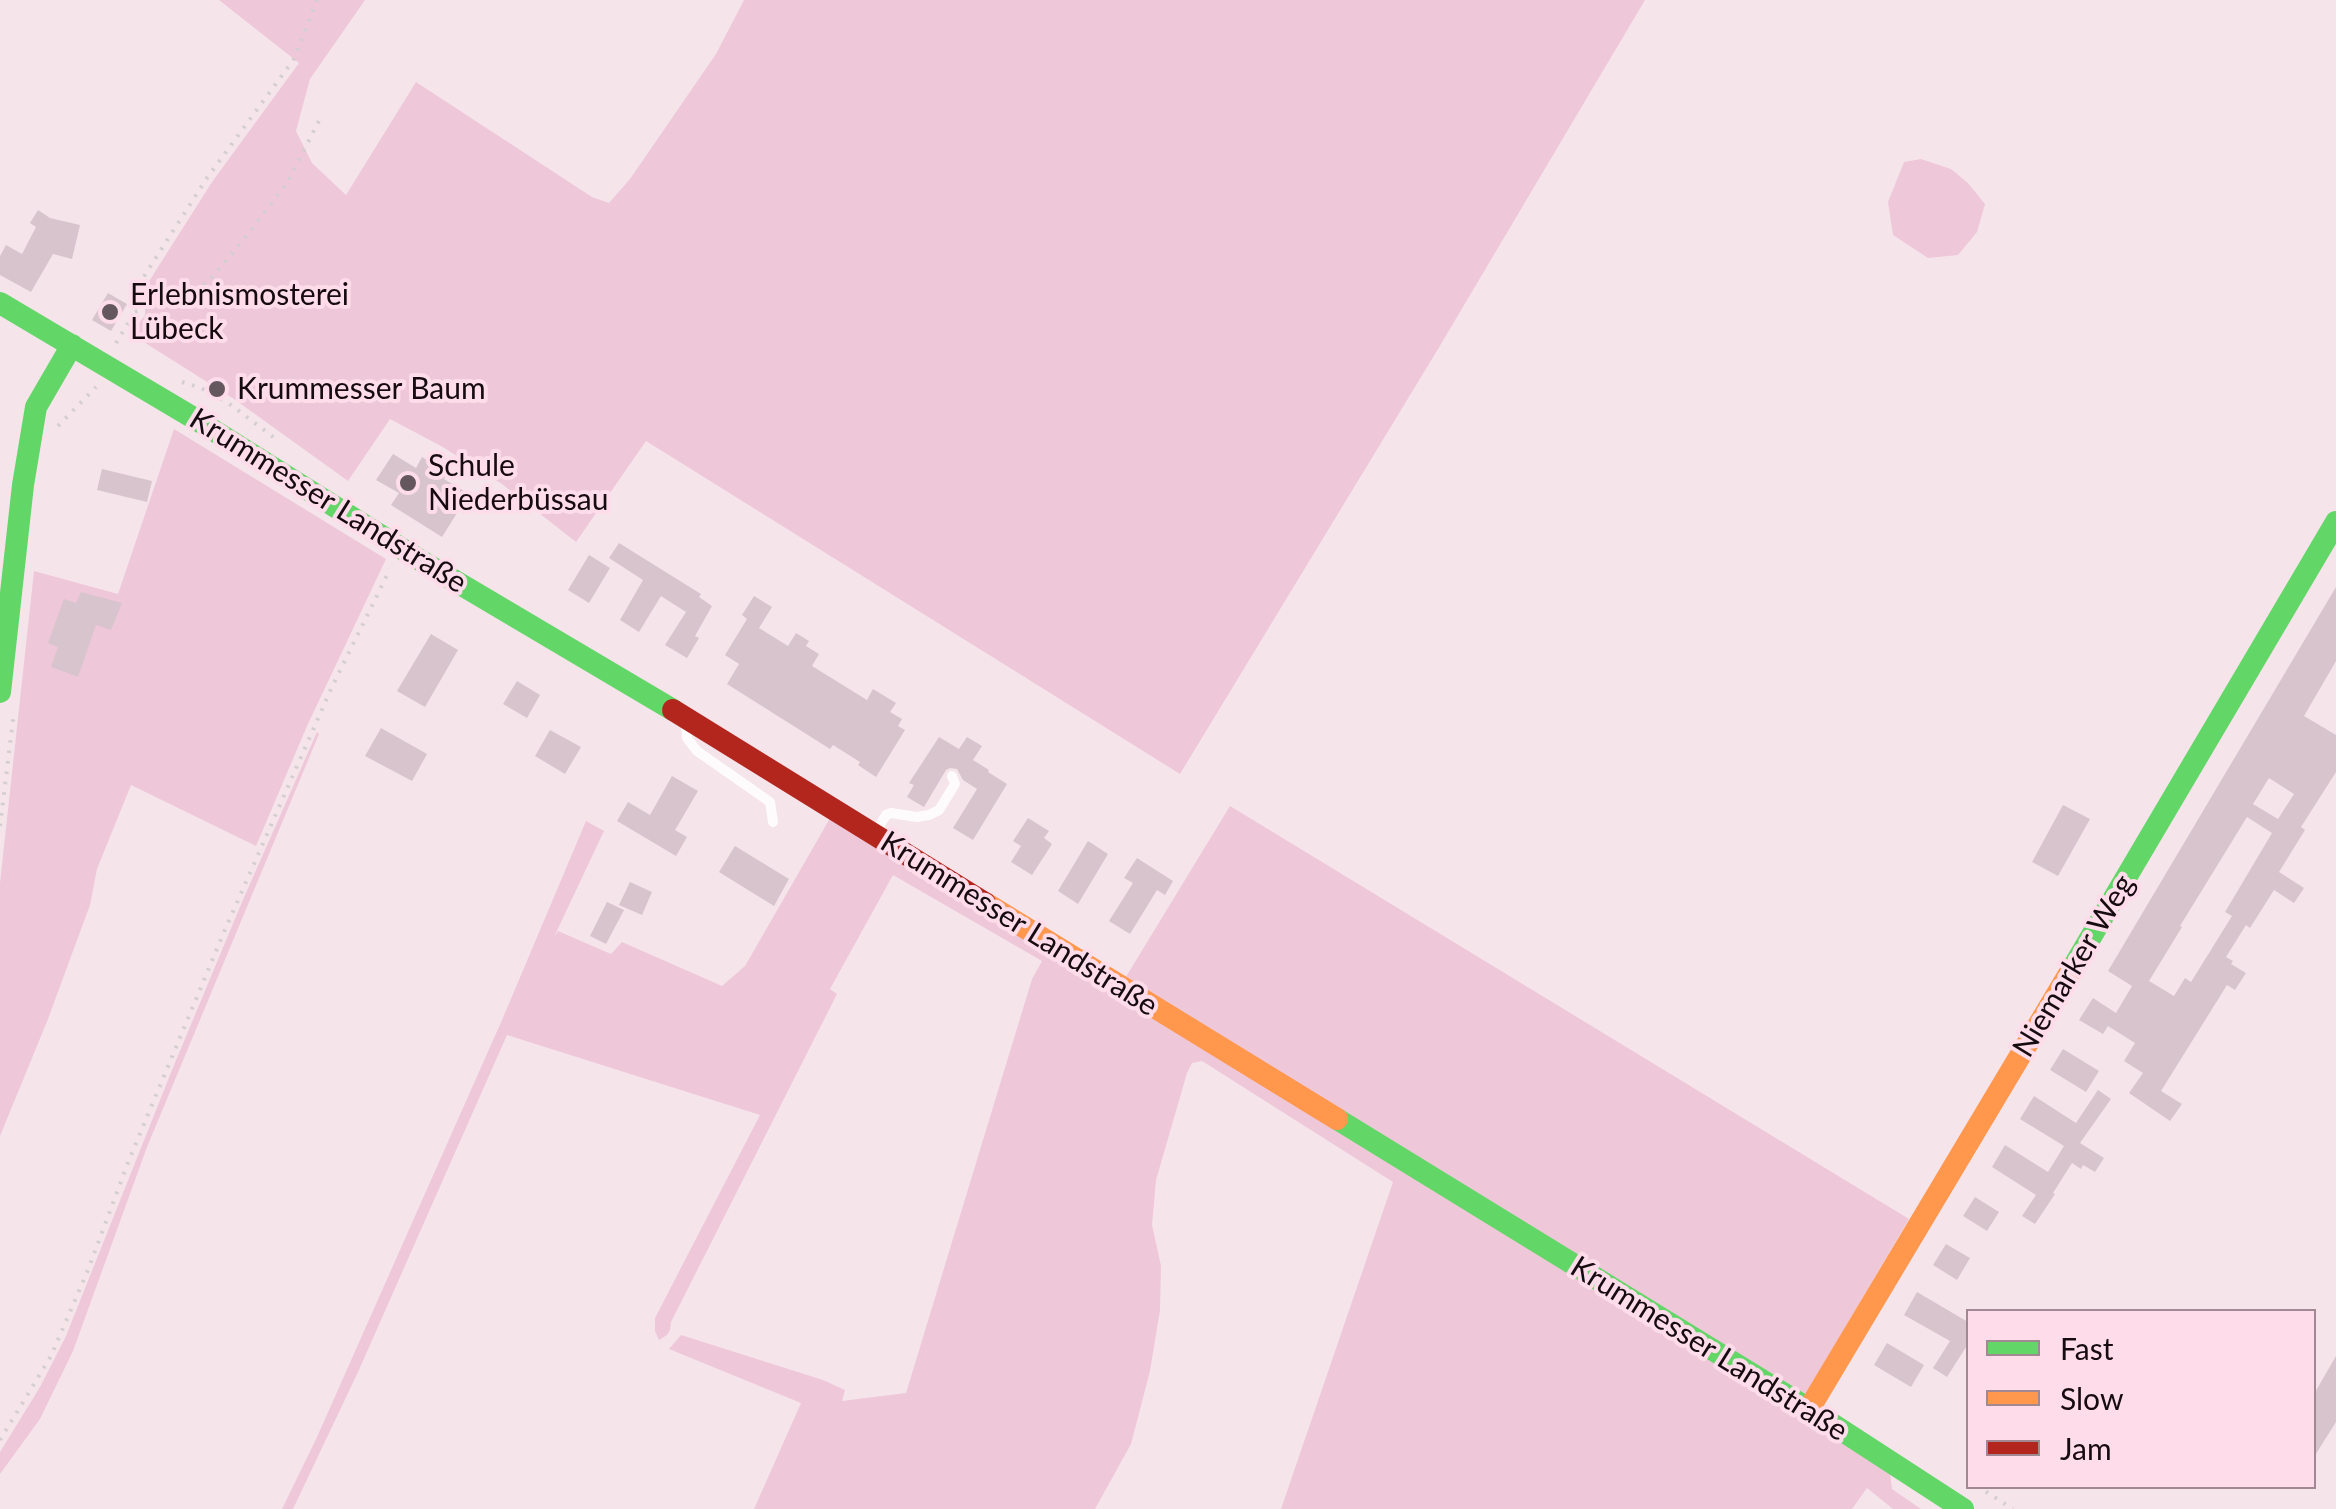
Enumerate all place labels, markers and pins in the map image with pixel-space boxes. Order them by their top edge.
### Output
place label: Erlebnismosterei Lübeck [130,277,349,348]
marker: Erlebnismosterei Lübeck [99,301,121,323]
place label: Krummesser Baum [237,371,486,407]
marker: Krummesser Baum [206,378,228,400]
place label: Schule Niederbüssau [428,448,608,518]
marker: Schule Niederbüssau [397,472,419,494]

